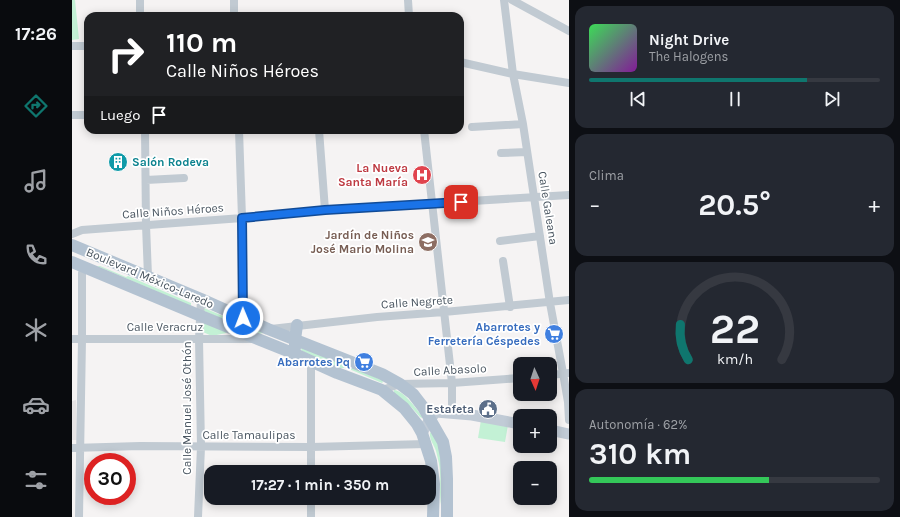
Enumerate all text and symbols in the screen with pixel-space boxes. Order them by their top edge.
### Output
text: 17:26 [15,23,57,45]
text: 110 m [166,26,237,59]
icon: right [100,28,152,80]
text: Night Drive [649,31,729,49]
text: The Halogens [649,49,728,64]
text: Calle Niños Héroes [166,60,319,82]
icon: previous [627,88,649,110]
icon: pause [724,88,746,110]
icon: next [821,88,843,110]
icon: directions [22,92,50,120]
icon: arrive [148,104,170,126]
text: Luego [100,106,140,124]
building icon: Salón Rodeva [107,151,129,173]
place label: Salón Rodeva [132,155,209,169]
place label: La Nueva Santa María [338,161,408,189]
hospital icon: La Nueva Santa María [411,164,433,186]
icon: music [22,167,50,195]
text: Clima [589,168,624,183]
street label: Calle Galeana [535,170,561,246]
pin [444,185,478,219]
text: 20.5° [698,187,771,223]
icon: arrive [450,191,472,213]
text: − [589,192,601,218]
text: + [868,192,880,218]
street label: Calle Niños Héroes [122,200,224,222]
place label: Jardín de Niños José Mario Molina [311,228,414,256]
school or university icon: Jardín de Niños José Mario Molina [417,231,439,253]
icon: phone [22,241,50,269]
street label: Boulevard México-Laredo [84,245,216,311]
street label: Calle Negrete [381,293,453,311]
position arrow [222,297,264,339]
text: 22 [709,305,760,353]
icon: climate [22,316,50,344]
street label: Calle Veracruz [127,320,204,334]
place label: Abarrotes y Ferretería Céspedes [428,320,540,348]
supermarket icon: Abarrotes y Ferretería Céspedes [543,323,565,345]
street label: Calle Manuel José Othón [180,341,194,475]
supermarket icon: Abarrotes Pq [353,351,375,373]
text: km/h [716,351,753,368]
place label: Abarrotes Pq [277,355,350,369]
north arrow [513,357,557,401]
map controls [513,357,557,505]
street label: Calle Abasolo [413,361,487,379]
icon: car [22,391,50,419]
public building icon: Estafeta [477,398,499,420]
place label: Estafeta [426,402,474,416]
button: + [513,409,557,453]
text: Autonomía · 62% [589,417,687,432]
street label: Calle Tamaulipas [202,428,296,442]
text: 310 km [589,436,691,472]
speed limit sign: 30 [84,453,136,505]
button: − [513,461,557,505]
icon: filters [22,466,50,494]
text: 17:27 · 1 min · 350 m [251,476,389,494]

